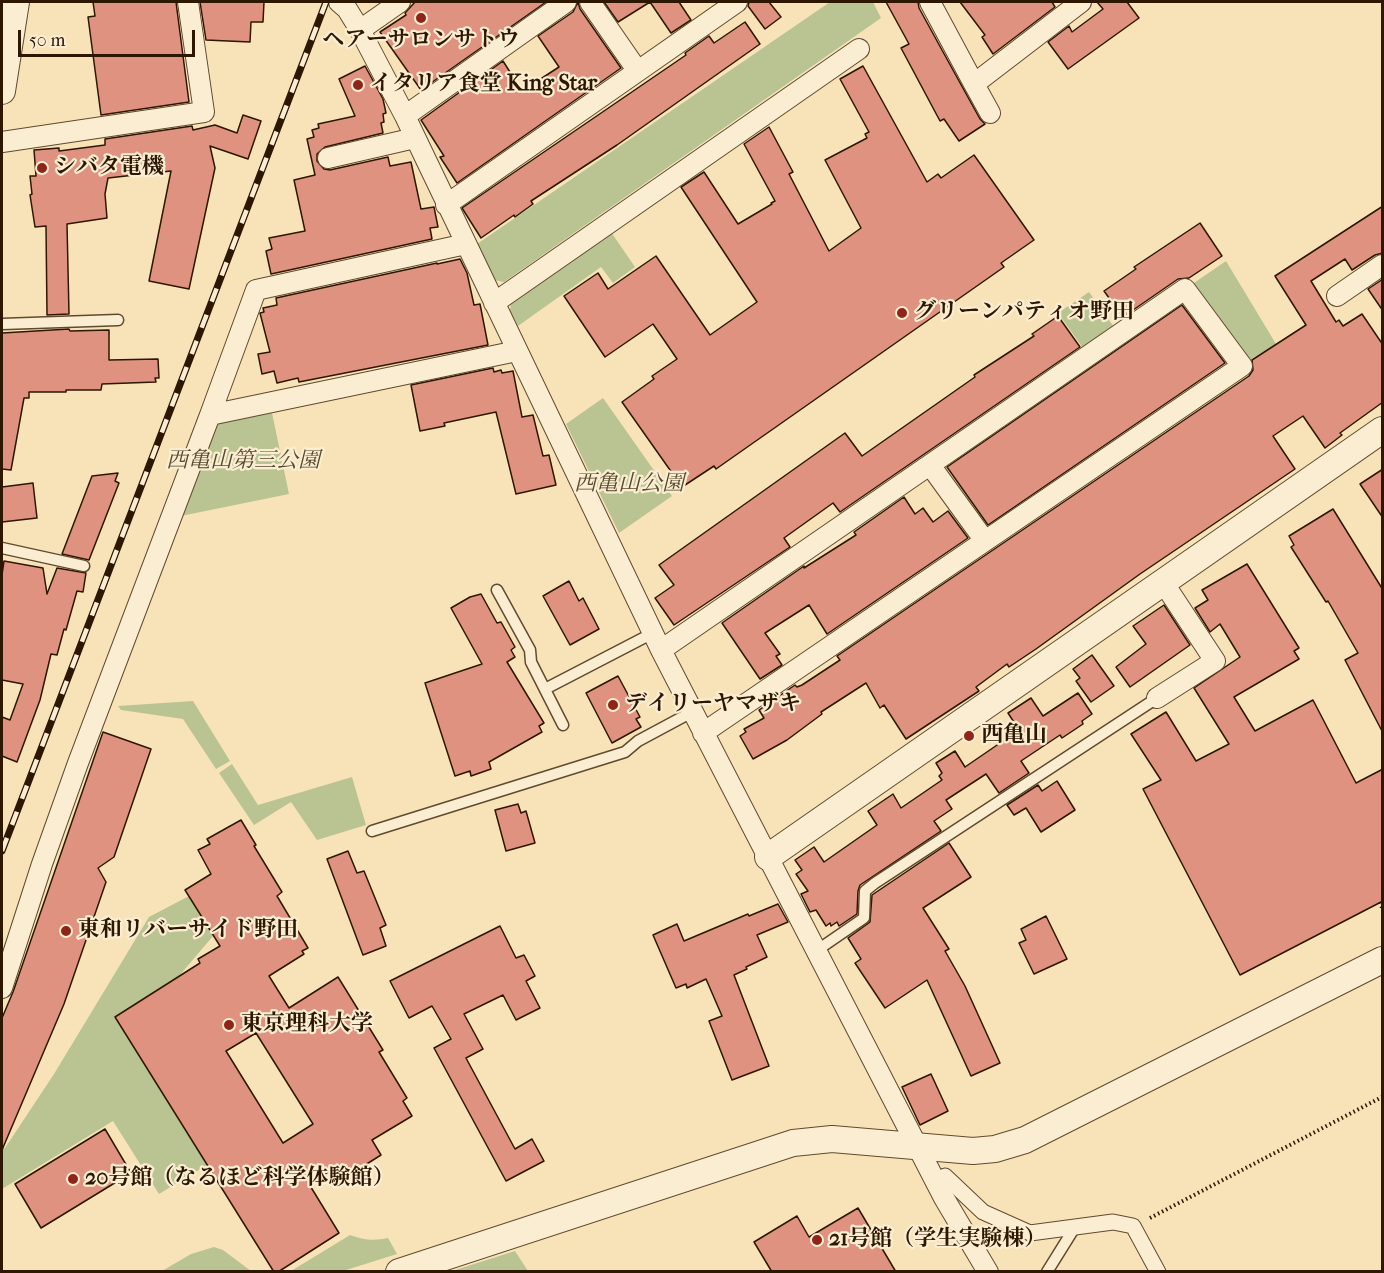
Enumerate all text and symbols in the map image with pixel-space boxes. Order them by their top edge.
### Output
marker: ヘアーサロンサトウ [414,11,428,25]
scale bar [21,18,198,56]
place label: ヘアーサロンサトウ [322,28,520,54]
text: 50 m [29,30,65,51]
place label: イタリア食堂 King Star [370,72,597,98]
marker: イタリア食堂 King Star [351,78,365,92]
place label: シバタ電機 [54,155,164,181]
marker: シバタ電機 [35,161,49,175]
place label: グリーンパティオ野田 [914,300,1134,326]
marker: グリーンパティオ野田 [895,306,909,320]
park label: 西亀山第三公園 [166,449,320,475]
park label: 西亀山公園 [574,472,684,498]
place label: デイリーヤマザキ [625,692,801,718]
marker: デイリーヤマザキ [606,698,620,712]
place label: 西亀山 [981,723,1047,749]
marker: 西亀山 [962,729,976,743]
place label: 東和リバーサイド野田 [78,918,298,944]
marker: 東和リバーサイド野田 [59,924,73,938]
place label: 東京理科大学 [241,1012,373,1038]
marker: 東京理科大学 [222,1018,236,1032]
place label: 20号館（なるほど科学体験館） [85,1166,394,1192]
marker: 20号館（なるほど科学体験館） [66,1172,80,1186]
place label: 21号館（学生実験棟） [829,1227,1046,1253]
marker: 21号館（学生実験棟） [810,1233,824,1247]

